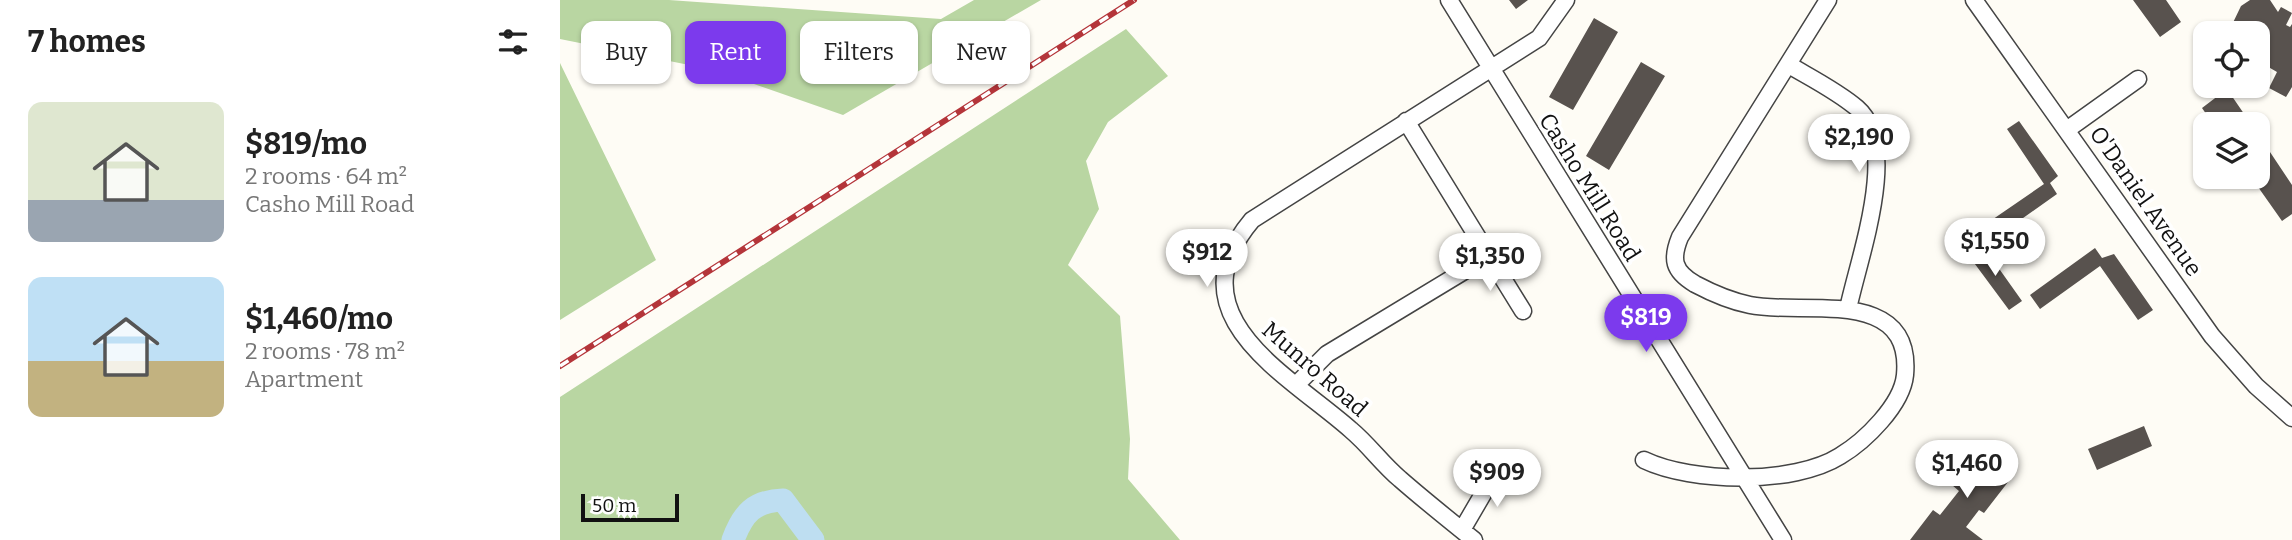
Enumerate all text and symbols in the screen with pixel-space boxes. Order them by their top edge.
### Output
chip: Buy [581,21,671,84]
chip: Rent [685,21,786,84]
chip: Filters [800,21,918,84]
chip: New [932,21,1030,84]
map controls [2193,21,2270,189]
button: locate [2193,21,2270,98]
icon: filters [494,23,532,61]
text: 7 homes [28,24,146,60]
street label: Casho Mill Road [1533,108,1647,267]
button: layers [2193,112,2270,189]
pin: $2,190 [1802,114,1916,174]
street label: O'Daniel Avenue [2084,121,2208,281]
text: $2,190 [1824,123,1894,151]
text: $819/mo [245,126,367,162]
icon: home [84,130,168,214]
text: 2 rooms · 64 m² [245,162,407,190]
text: Casho Mill Road [245,190,414,218]
pin: $1,550 [1938,218,2052,278]
text: $1,550 [1960,227,2030,255]
pin: $912 [1166,230,1248,289]
pin: $1,350 [1433,233,1547,293]
text: $912 [1182,238,1232,266]
text: $1,350 [1455,242,1525,270]
pin: $819 [1605,294,1687,354]
text: $1,460/mo [245,301,393,337]
text: $819 [1620,303,1672,331]
icon: home [84,305,168,389]
street label: Munro Road [1256,316,1374,423]
text: 2 rooms · 78 m² [245,337,405,365]
text: Apartment [245,365,363,393]
pin: $1,460 [1910,440,2024,500]
pin: $909 [1456,449,1538,509]
text: $1,460 [1931,449,2003,477]
text: $909 [1469,458,1525,486]
scale bar [581,491,679,523]
text: 50 m [592,494,636,517]

